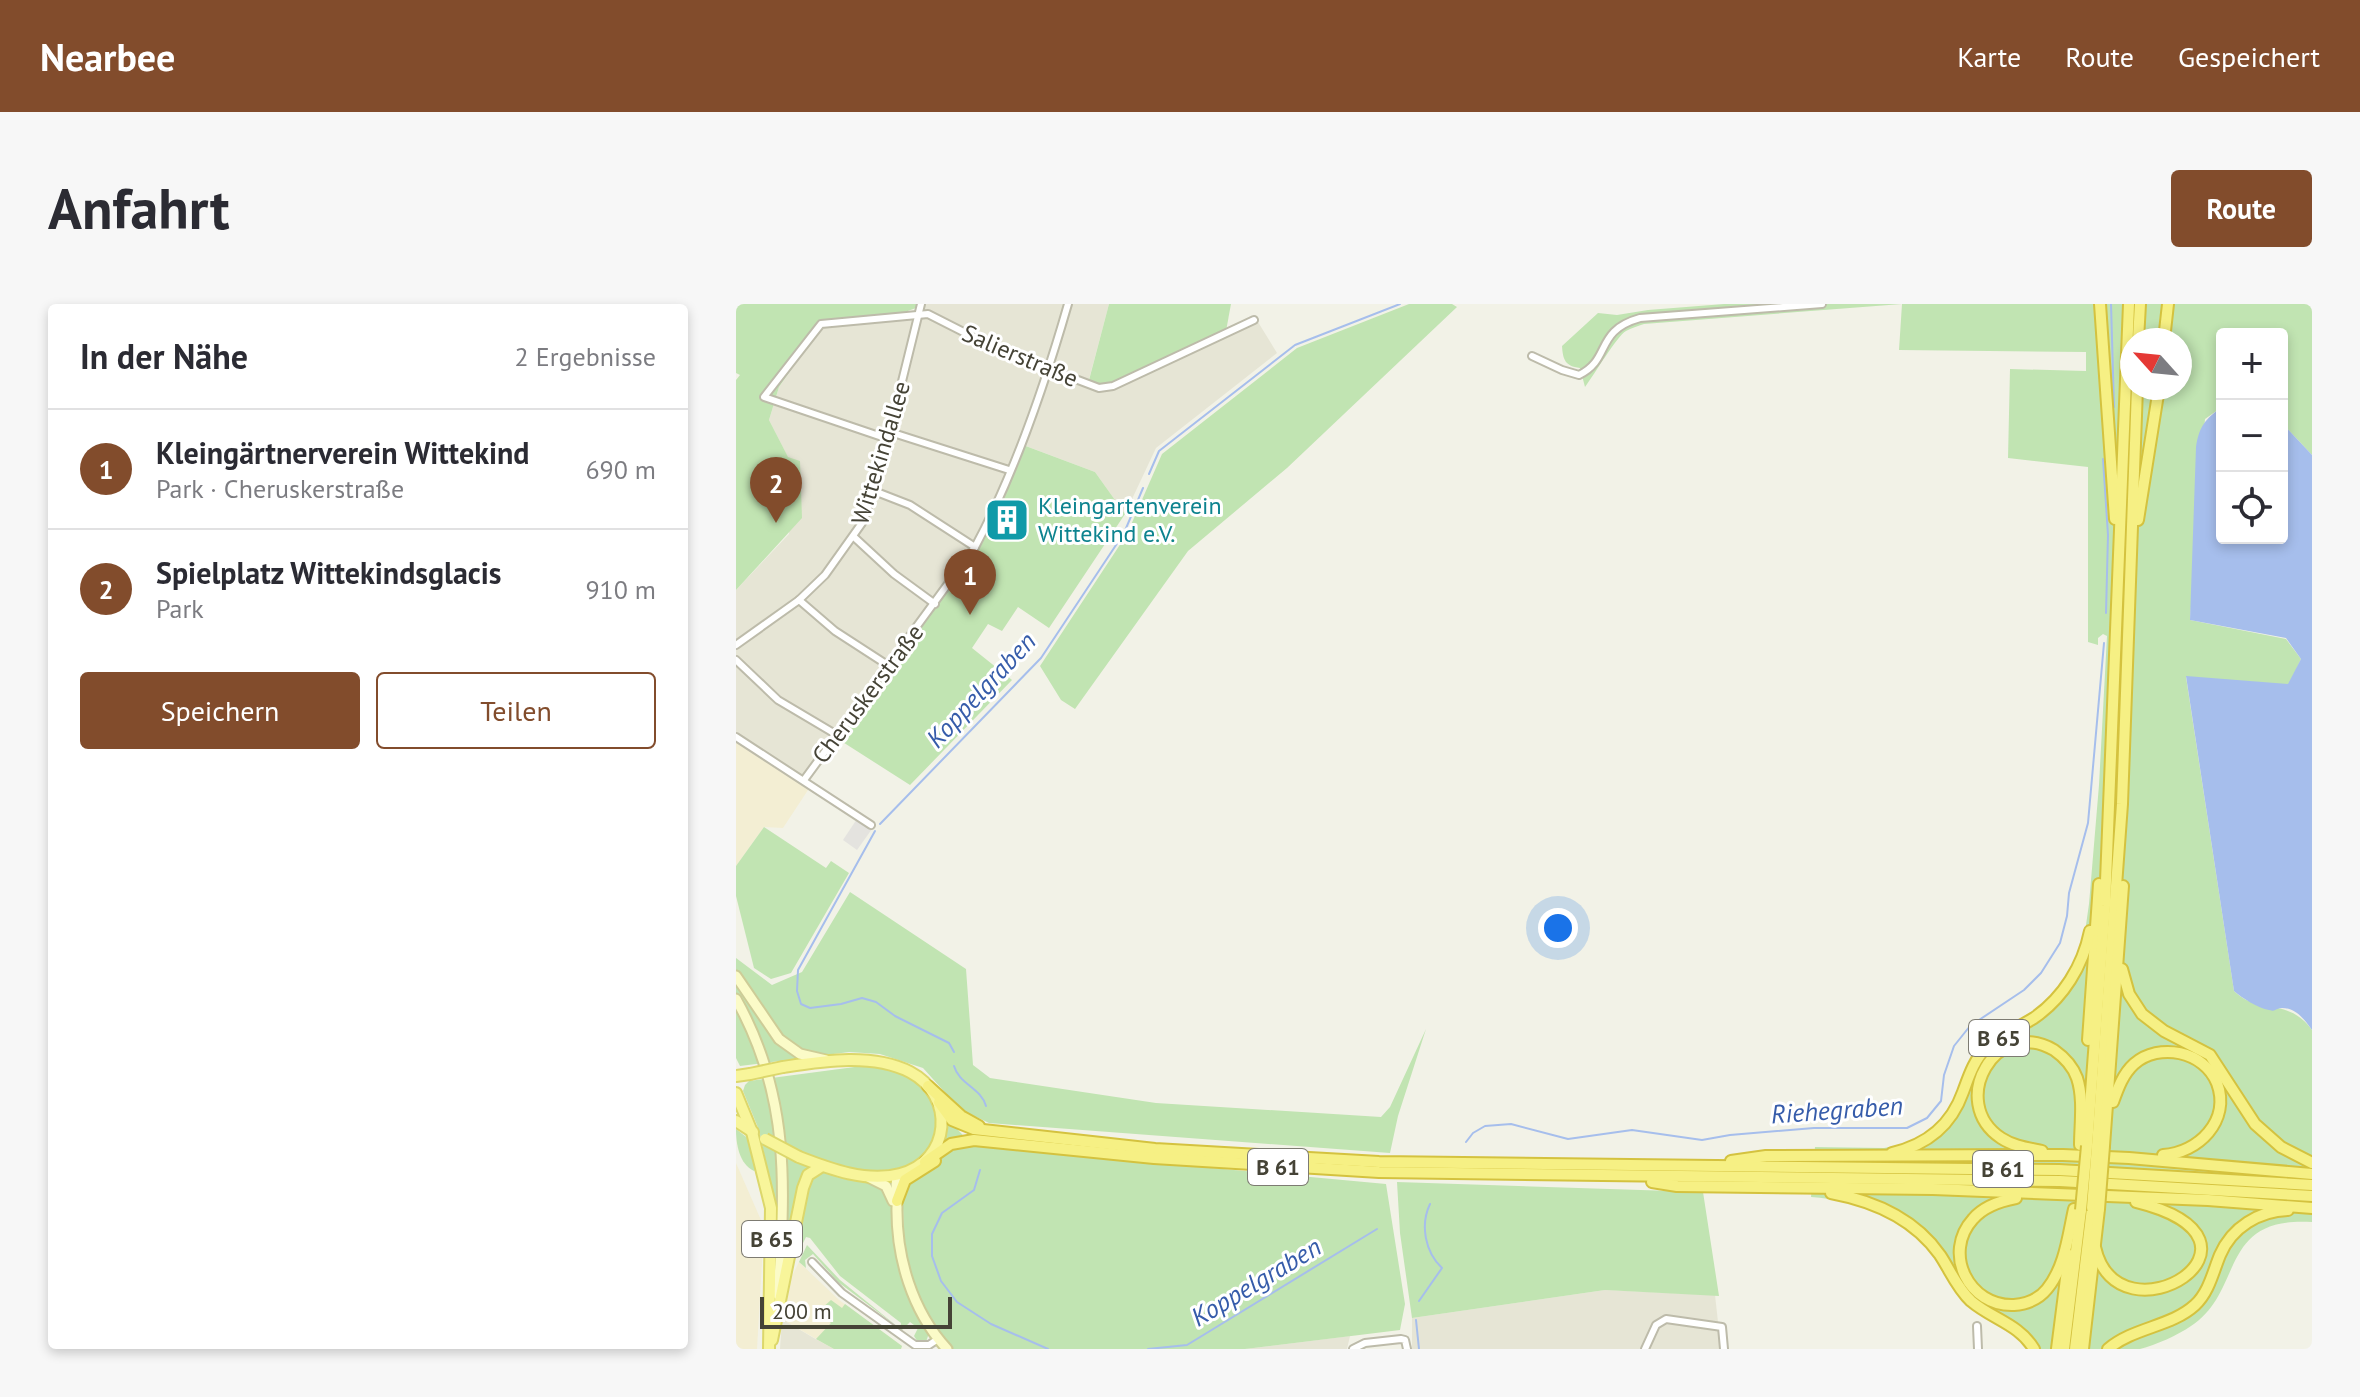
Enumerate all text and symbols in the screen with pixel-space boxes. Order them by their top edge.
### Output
text: Nearbee [40,32,175,81]
text: Karte [1957,38,2021,75]
text: Route [2065,38,2134,75]
text: Gespeichert [2178,38,2320,75]
button: Route [2171,170,2312,247]
text: Anfahrt [48,172,230,244]
street label: Salierstraße [957,317,1083,394]
north arrow [2120,328,2192,400]
map controls [2216,328,2288,544]
button: + [2216,328,2288,400]
text: In der Nähe [80,334,248,378]
text: 2 Ergebnisse [515,340,656,373]
street label: Wittekindallee [844,377,917,528]
button: − [2216,400,2288,472]
text: Kleingärtnerverein Wittekind [156,433,530,472]
text: 1 [99,453,113,486]
text: 690 m [585,453,656,486]
pin: 2 [750,457,802,523]
text: Park · Cheruskerstraße [156,472,404,505]
button: locate [2216,472,2288,544]
place label: Kleingartenverein Wittekind e.V. [1038,490,1222,549]
building icon: Kleingartenverein Wittekind e.V. [983,496,1031,544]
pin: 1 [944,549,996,615]
text: Spielplatz Wittekindsglacis [156,553,502,592]
text: 2 [99,573,113,606]
text: 910 m [585,573,656,606]
text: Park [156,592,204,625]
street label: Cheruskerstraße [805,618,930,770]
water label: Koppelgraben [919,625,1043,754]
button: Speichern [80,672,360,749]
button: Teilen [376,672,656,749]
your location [1538,908,1578,948]
road number: B 65 [1969,1020,2029,1056]
water label: Riehegraben [1770,1088,1904,1131]
road number: B 61 [1248,1149,1308,1185]
road number: B 61 [1973,1151,2033,1187]
road number: B 65 [742,1221,802,1257]
water label: Koppelgraben [1185,1230,1327,1333]
scale bar [760,1293,952,1329]
text: 200 m [772,1297,832,1325]

